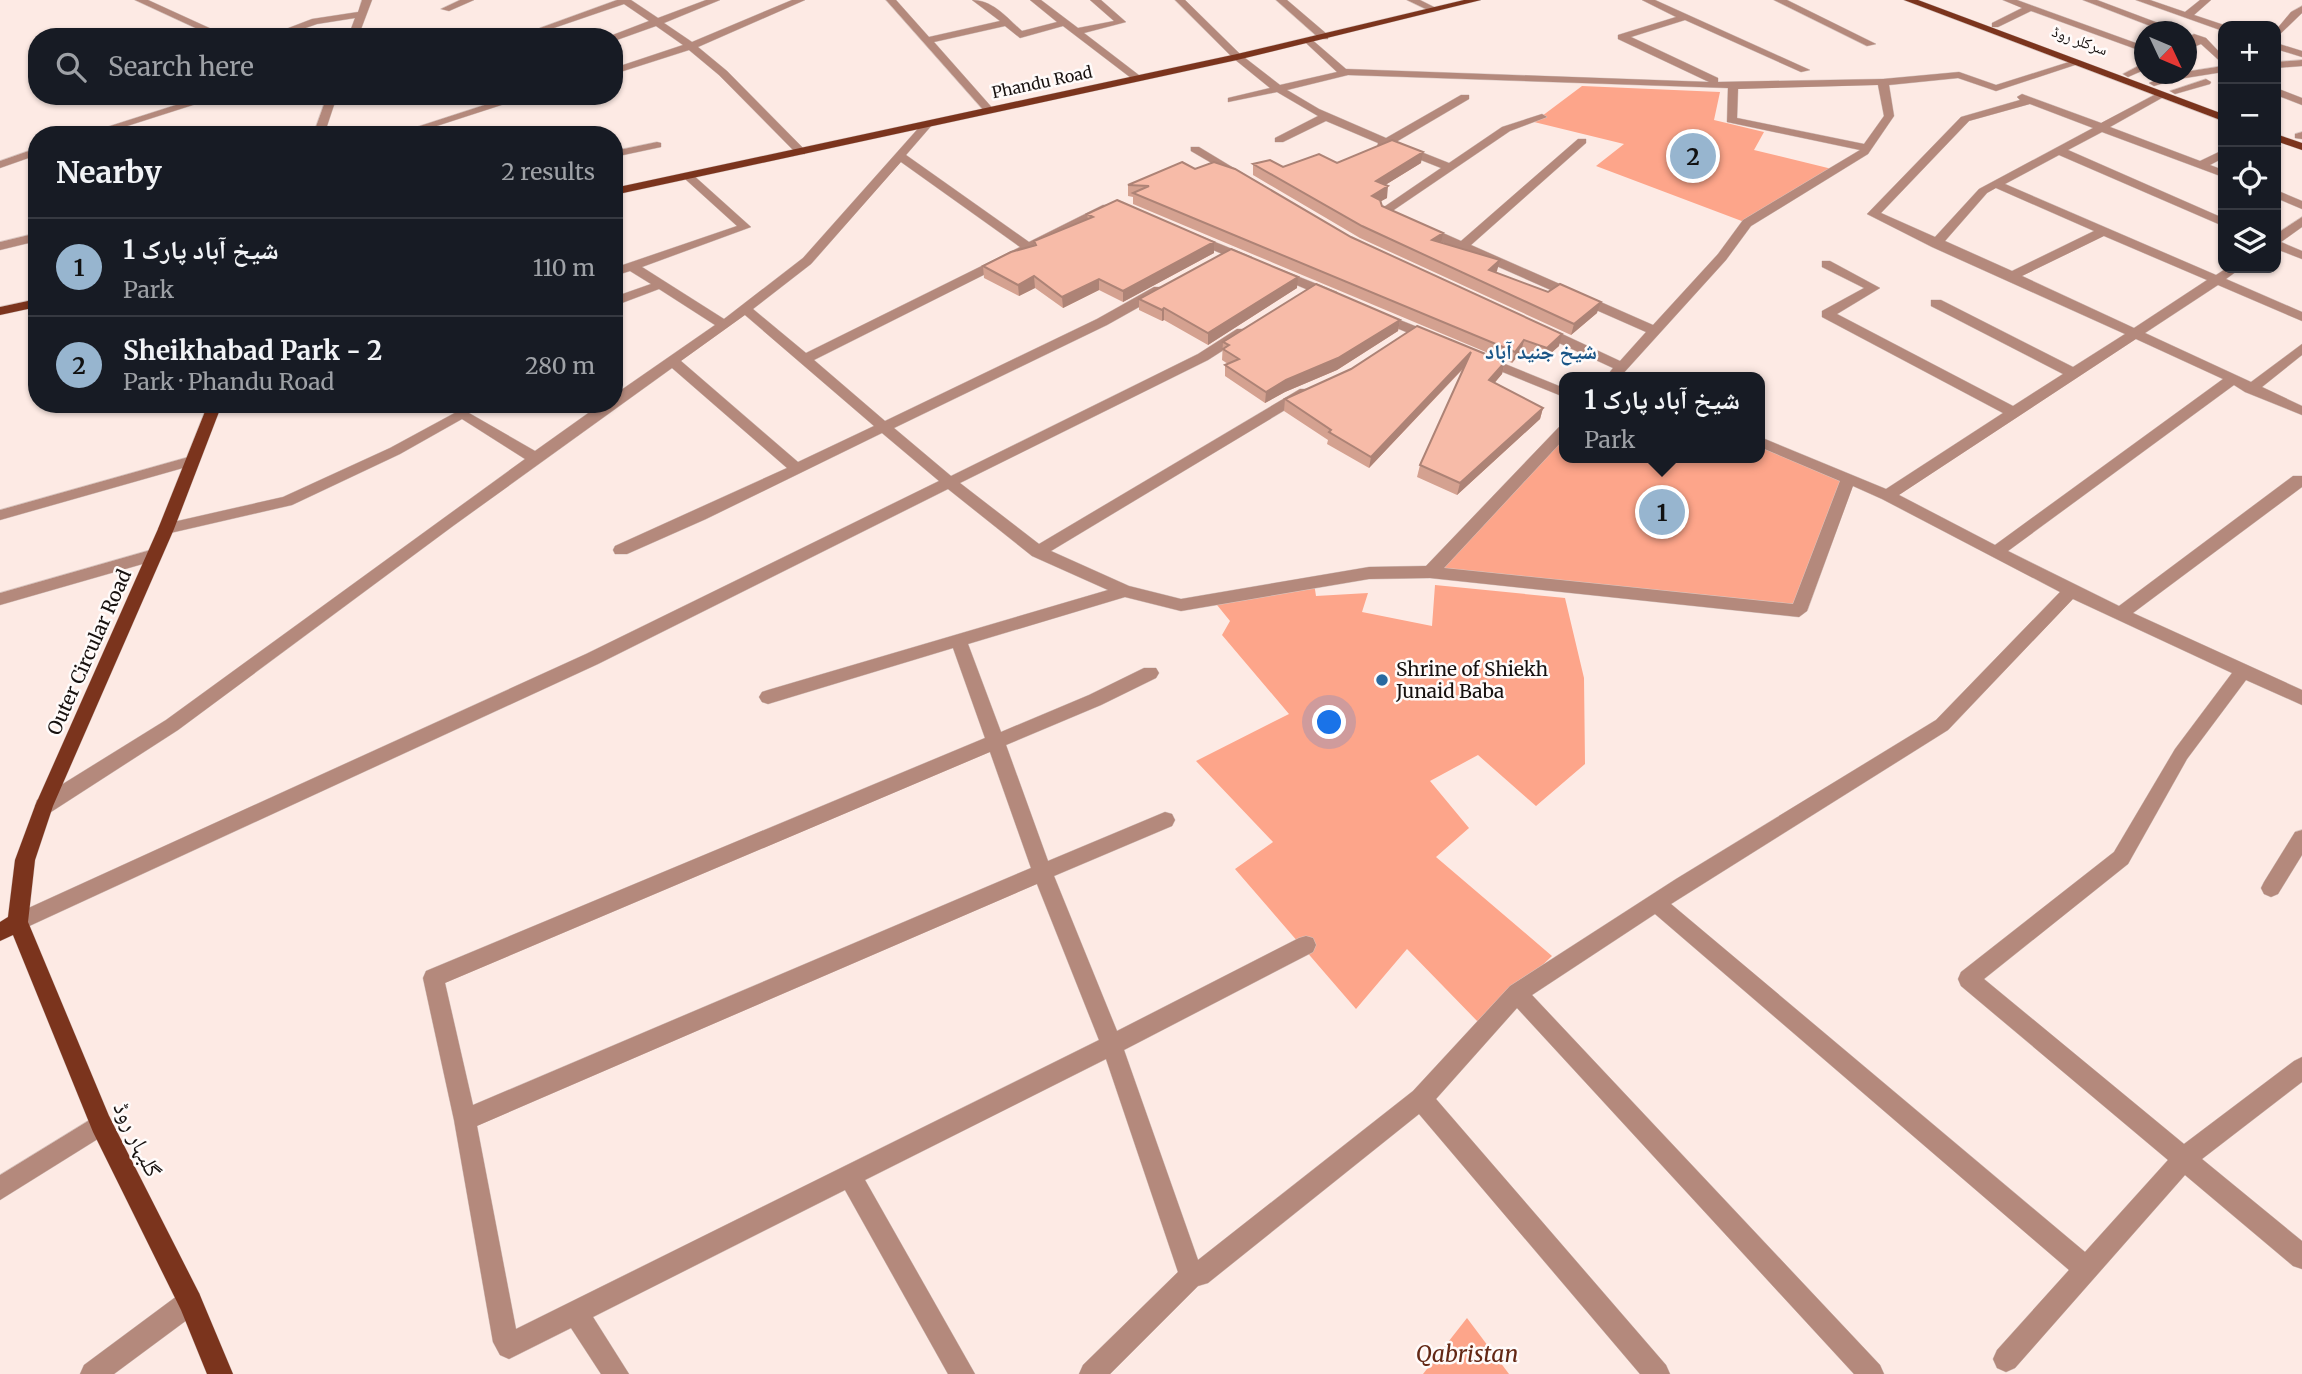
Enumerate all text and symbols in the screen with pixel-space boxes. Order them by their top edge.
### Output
street label: سرکلر روڈ [2049,21,2111,59]
north arrow [2134,21,2197,84]
map controls [2218,21,2281,273]
button: + [2218,21,2281,84]
search box [28,28,623,105]
icon: search [52,48,90,86]
text: Search here [108,50,254,83]
street label: Phandu Road [990,62,1094,102]
button: − [2218,84,2281,147]
pin: 2 [1670,130,1716,182]
button: locate [2218,147,2281,210]
text: Nearby [56,153,162,191]
text: 2 results [501,157,595,186]
button: layers [2218,210,2281,273]
text: شیخ آباد پارک 1 [123,233,279,266]
text: 1 [74,253,84,282]
text: 110 m [533,253,595,282]
text: Park [123,275,174,304]
text: Sheikhabad Park - 2 [123,334,382,367]
district label: شیخ جنید آباد [1485,338,1597,366]
text: 2 [72,351,86,380]
text: 280 m [525,351,595,380]
text: Park · Phandu Road [123,367,334,396]
popup [1559,372,1765,463]
text: شیخ آباد پارک 1 [1584,383,1740,416]
text: Park [1584,425,1635,454]
pin: 1 [1639,486,1685,538]
street label: Outer Circular Road [42,565,136,739]
place label: Shrine of Shiekh Junaid Baba [1395,657,1549,703]
marker: Shrine of Shiekh Junaid Baba [1374,672,1390,688]
your location [1312,705,1346,739]
street label: گلبہار روڈ [107,1097,169,1182]
park label: Qabristan [1416,1339,1518,1368]

